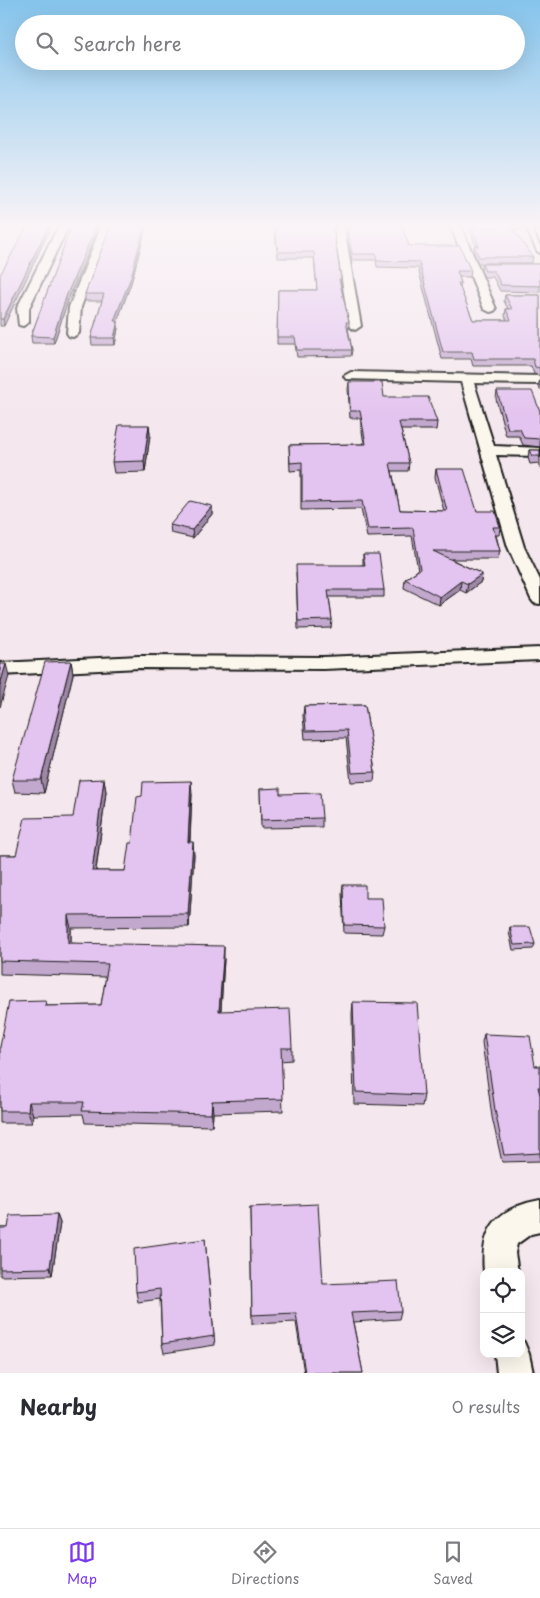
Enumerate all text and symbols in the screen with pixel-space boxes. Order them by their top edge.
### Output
search box [15,15,525,70]
icon: search [33,29,61,57]
text: Search here [73,29,182,57]
map controls [480,1268,525,1358]
button: locate [480,1268,525,1313]
button: layers [480,1313,525,1358]
text: Nearby [20,1390,97,1422]
text: 0 results [452,1394,520,1418]
tab: Map [67,1538,97,1589]
tab: Directions [231,1538,299,1589]
tab: Saved [433,1538,473,1589]

